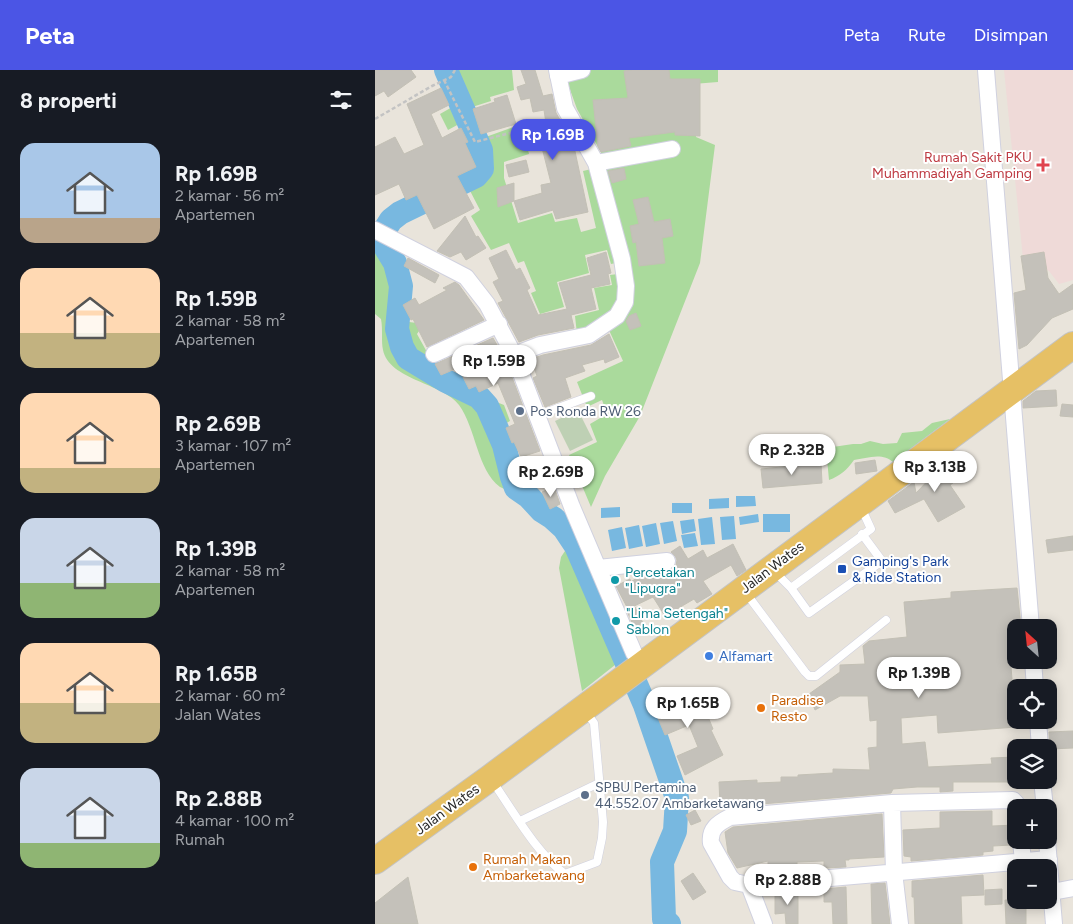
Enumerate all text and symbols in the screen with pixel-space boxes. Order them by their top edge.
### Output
text: Peta [25,21,75,50]
text: Peta [844,24,880,46]
text: Rute [908,24,946,46]
text: Disimpan [974,24,1048,46]
icon: filters [327,86,355,114]
text: 8 properti [20,88,117,113]
pin: Rp 1.69B [501,118,605,161]
text: Rp 1.69B [522,125,584,144]
place label: Rumah Sakit PKU Muhammadiyah Gamping [872,149,1032,182]
marker: Rumah Sakit PKU Muhammadiyah Gamping [1036,158,1050,172]
text: Rp 1.69B [175,161,257,186]
icon: home [60,163,120,223]
text: 2 kamar · 56 m² [175,186,284,205]
text: Apartemen [175,205,255,224]
text: Rp 1.59B [175,286,257,311]
icon: home [60,288,120,348]
text: 2 kamar · 58 m² [175,311,285,330]
text: Apartemen [175,330,255,349]
pin: Rp 1.59B [442,344,546,387]
text: Rp 1.59B [463,351,525,370]
place label: Pos Ronda RW 26 [530,403,641,420]
marker: Pos Ronda RW 26 [514,405,526,417]
text: Rp 2.69B [175,411,261,436]
icon: home [60,413,120,473]
pin: Rp 2.32B [740,434,844,476]
text: 3 kamar · 107 m² [175,436,291,455]
text: Rp 2.32B [760,440,824,459]
pin: Rp 3.13B [883,450,987,493]
text: Apartemen [175,455,255,474]
pin: Rp 2.69B [499,456,603,498]
text: Rp 3.13B [904,457,966,476]
text: Rp 2.69B [518,462,584,481]
text: Rp 1.39B [175,536,257,561]
icon: home [60,538,120,598]
street label: Jalan Wates [737,538,807,597]
place label: Gamping's Park & Ride Station [852,553,949,586]
text: 2 kamar · 58 m² [175,561,285,580]
marker: Gamping's Park & Ride Station [836,563,848,575]
place label: Percetakan "Lipugra" [625,564,695,597]
marker: Percetakan "Lipugra" [609,574,621,586]
text: Apartemen [175,580,255,599]
place label: "Lima Setengah" Sablon [626,605,728,638]
marker: "Lima Setengah" Sablon [610,615,622,627]
north arrow [1007,619,1057,669]
map controls [1007,619,1057,909]
place label: Alfamart [719,648,773,665]
marker: Alfamart [703,650,715,662]
pin: Rp 1.39B [867,656,971,699]
text: Rp 1.65B [175,661,257,686]
icon: home [60,663,120,723]
text: Rp 1.39B [888,663,950,682]
button: locate [1007,679,1057,729]
text: 2 kamar · 60 m² [175,686,285,705]
pin: Rp 1.65B [636,686,740,729]
place label: Paradise Resto [771,692,824,725]
text: Rp 1.65B [657,693,719,712]
marker: Paradise Resto [755,702,767,714]
text: Jalan Wates [175,705,261,724]
button: layers [1007,739,1057,789]
place label: SPBU Pertamina 44.552.07 Ambarketawang [595,779,764,812]
street label: Jalan Wates [412,780,483,838]
text: Rp 2.88B [175,786,262,811]
icon: home [60,788,120,848]
marker: SPBU Pertamina 44.552.07 Ambarketawang [579,789,591,801]
button: + [1007,799,1057,849]
text: 4 kamar · 100 m² [175,811,294,830]
text: Rumah [175,830,225,849]
place label: Rumah Makan Ambarketawang [483,851,585,884]
button: − [1007,859,1057,909]
marker: Rumah Makan Ambarketawang [467,861,479,873]
pin: Rp 2.88B [736,864,840,906]
text: Rp 2.88B [755,870,821,889]

